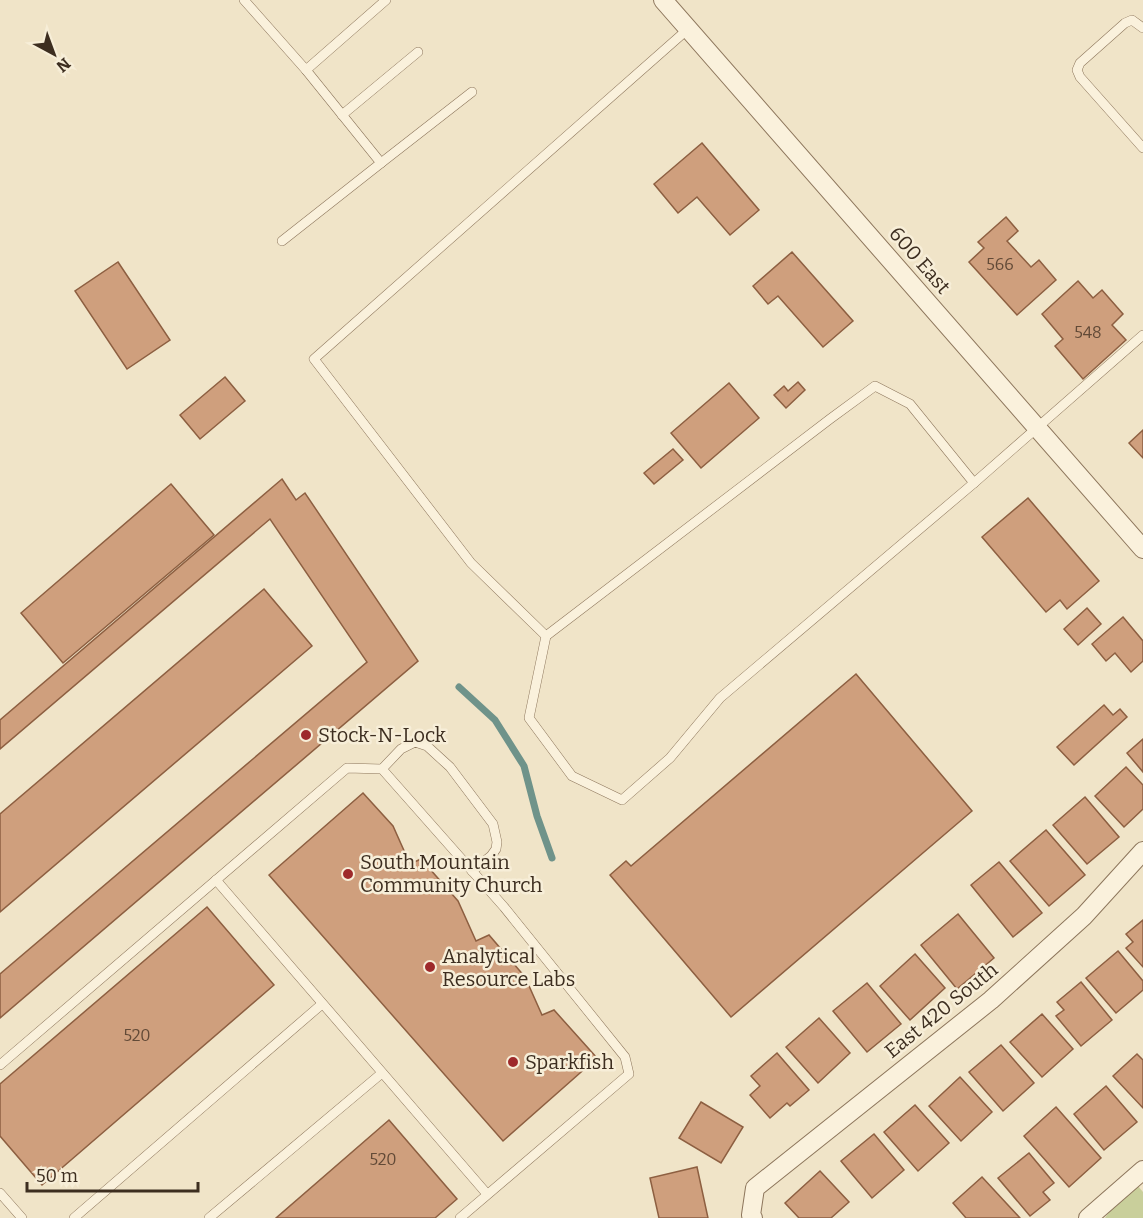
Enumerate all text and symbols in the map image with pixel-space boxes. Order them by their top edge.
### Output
north arrow [24,24,84,84]
text: N [53,54,74,76]
street label: 600 East [884,221,956,299]
house number: 566 [986,255,1014,274]
house number: 548 [1074,323,1102,342]
place label: Stock-N-Lock [318,723,447,747]
marker: Stock-N-Lock [299,728,313,742]
place label: South Mountain Community Church [360,850,543,897]
marker: South Mountain Community Church [341,867,355,881]
place label: Analytical Resource Labs [442,944,575,991]
street label: East 420 South [880,957,1003,1063]
marker: Analytical Resource Labs [423,960,437,974]
house number: 520 [123,1026,151,1045]
place label: Sparkfish [525,1050,614,1074]
marker: Sparkfish [506,1055,520,1069]
house number: 520 [369,1150,397,1169]
scale bar [27,1155,198,1193]
text: 50 m [36,1165,78,1187]

